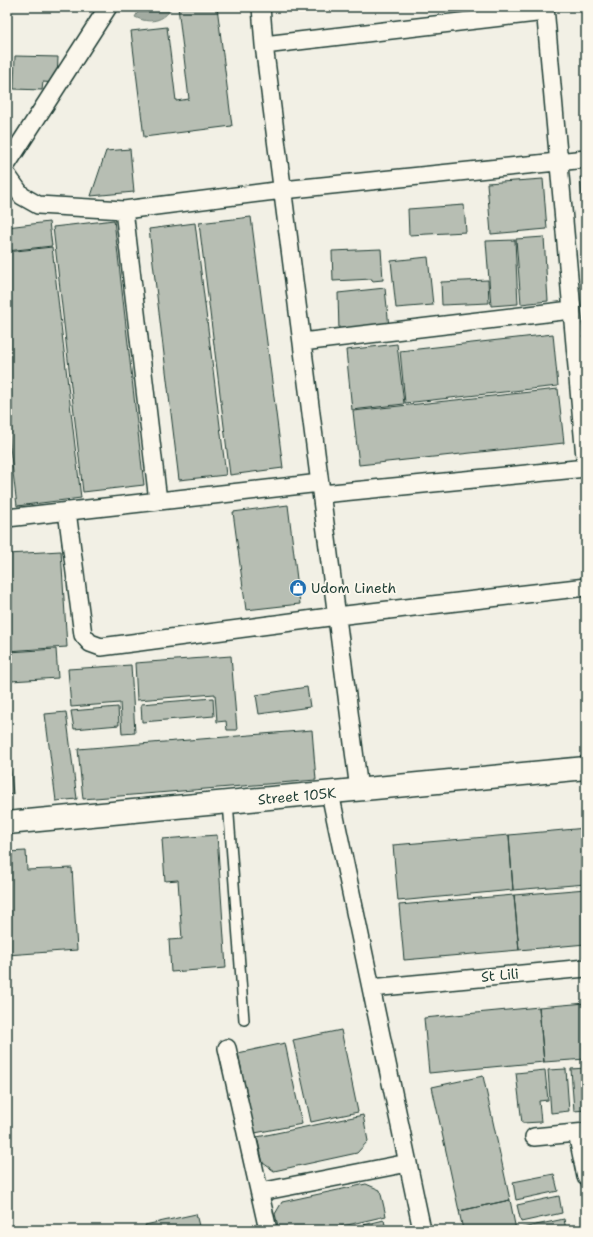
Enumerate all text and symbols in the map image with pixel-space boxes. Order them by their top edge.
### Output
shop icon: Udom Lineth [288,578,308,598]
place label: Udom Lineth [311,579,396,597]
street label: Street 105K [257,784,337,808]
street label: St Lili [480,964,520,986]

